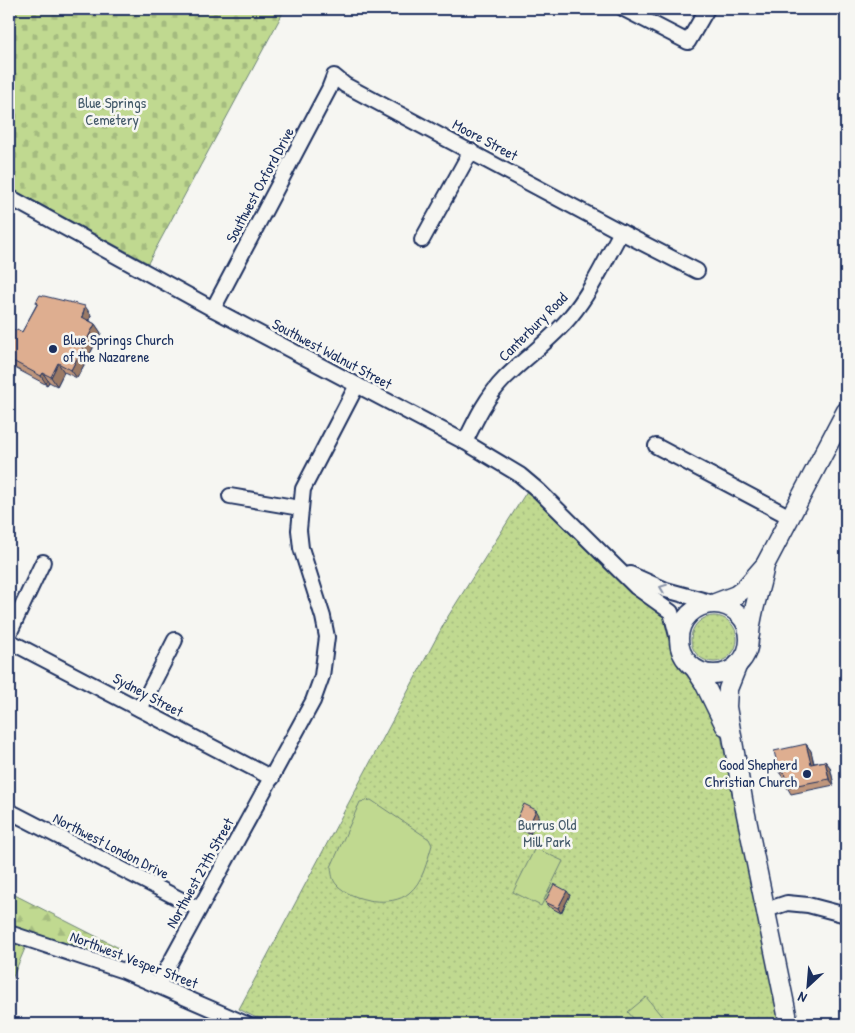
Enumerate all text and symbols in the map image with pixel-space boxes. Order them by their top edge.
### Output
park label: Blue Springs Cemetery [78,92,147,130]
street label: Moore Street [449,114,522,166]
street label: Southwest Oxford Drive [220,124,299,246]
street label: Canterbury Road [493,287,572,366]
street label: Southwest Walnut Street [269,313,397,394]
place label: Blue Springs Church of the Nazarene [63,329,174,367]
marker: Blue Springs Church of the Nazarene [47,343,59,355]
one-way arrow [659,584,668,595]
street label: Sydney Street [110,667,188,722]
place label: Good Shepherd Christian Church [705,754,797,792]
marker: Good Shepherd Christian Church [801,768,813,780]
street label: Northwest London Drive [50,807,173,884]
street label: Northwest 27th Street [161,813,239,932]
park label: Burrus Old Mill Park [518,814,576,852]
street label: Northwest Vesper Street [67,925,202,994]
north arrow [782,960,832,1010]
text: N [794,988,810,1008]

